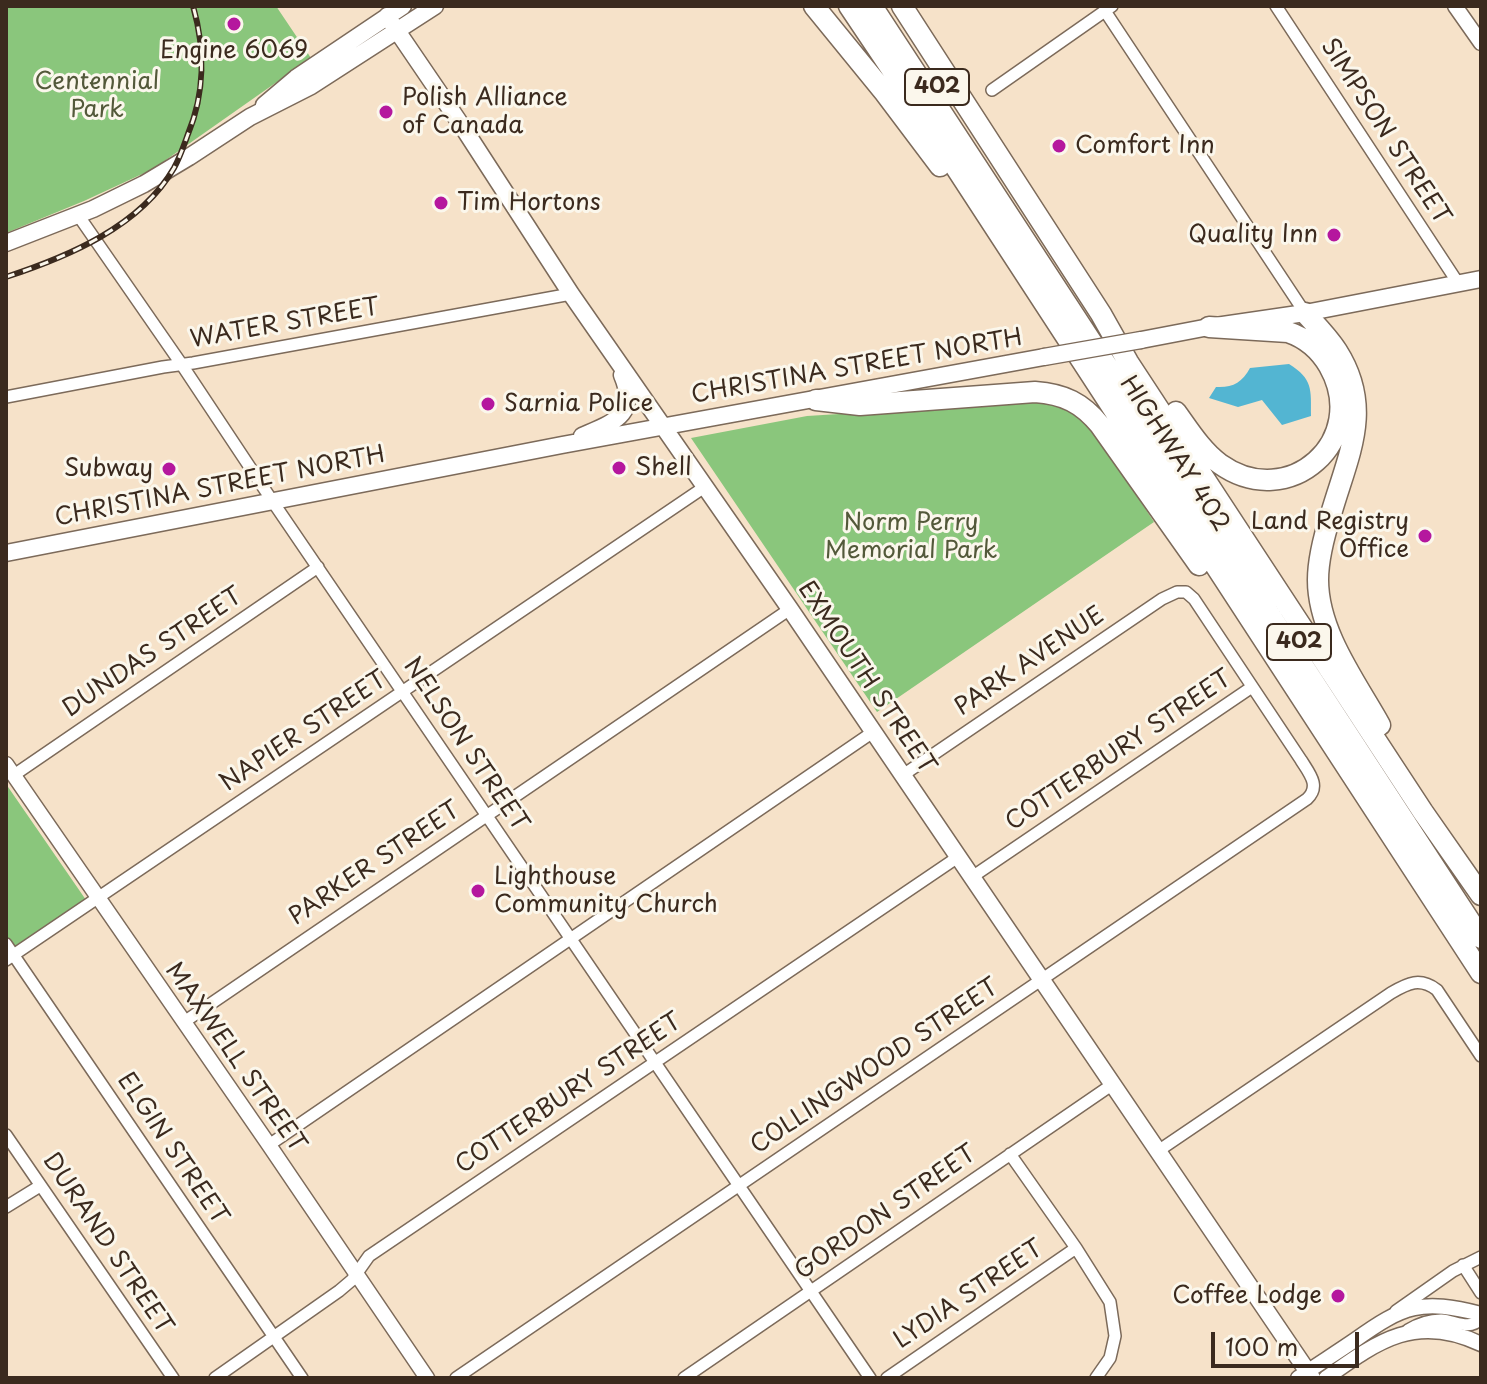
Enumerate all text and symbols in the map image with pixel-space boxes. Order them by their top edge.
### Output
marker: Engine 6069 [225,15,243,33]
street label: SIMPSON STREET [1314,34,1456,230]
place label: Engine 6069 [160,37,308,65]
park label: Centennial Park [35,68,159,124]
road number: 402 [905,69,969,105]
place label: Polish Alliance of Canada [402,84,568,140]
marker: Polish Alliance of Canada [377,103,395,121]
place label: Comfort Inn [1075,132,1215,160]
marker: Comfort Inn [1050,137,1068,155]
place label: Tim Hortons [457,189,601,217]
marker: Tim Hortons [432,194,450,212]
place label: Quality Inn [1188,221,1318,249]
marker: Quality Inn [1325,226,1343,244]
street label: WATER STREET [188,293,382,355]
street label: CHRISTINA STREET NORTH [689,324,1025,410]
street label: HIGHWAY 402 [1113,371,1235,537]
place label: Sarnia Police [504,390,653,418]
marker: Sarnia Police [479,395,497,413]
street label: CHRISTINA STREET NORTH [52,441,388,533]
place label: Shell [635,454,692,482]
place label: Subway [64,455,153,483]
marker: Shell [610,459,628,477]
marker: Subway [160,460,178,478]
place label: Land Registry Office [1251,508,1409,564]
park label: Norm Perry Memorial Park [825,509,997,565]
marker: Land Registry Office [1416,527,1434,545]
street label: EXMOUTH STREET [791,576,941,780]
street label: DUNDAS STREET [58,582,248,724]
street label: PARK AVENUE [950,601,1110,723]
road number: 402 [1267,624,1331,660]
street label: NELSON STREET [396,653,534,837]
street label: COTTERBURY STREET [1001,665,1237,837]
street label: NAPIER STREET [215,666,393,798]
street label: PARKER STREET [284,796,466,932]
place label: Lighthouse Community Church [494,863,718,919]
marker: Lighthouse Community Church [469,882,487,900]
street label: MAXWELL STREET [159,958,311,1158]
street label: COLLINGWOOD STREET [746,973,1004,1161]
street label: COTTERBURY STREET [451,1008,687,1180]
street label: ELGIN STREET [111,1068,233,1230]
street label: GORDON STREET [790,1140,982,1286]
street label: DURAND STREET [36,1148,178,1340]
street label: LYDIA STREET [889,1235,1049,1355]
place label: Coffee Lodge [1172,1282,1322,1310]
marker: Coffee Lodge [1329,1287,1347,1305]
scale bar [1215,1316,1363,1366]
text: 100 m [1225,1328,1298,1364]

